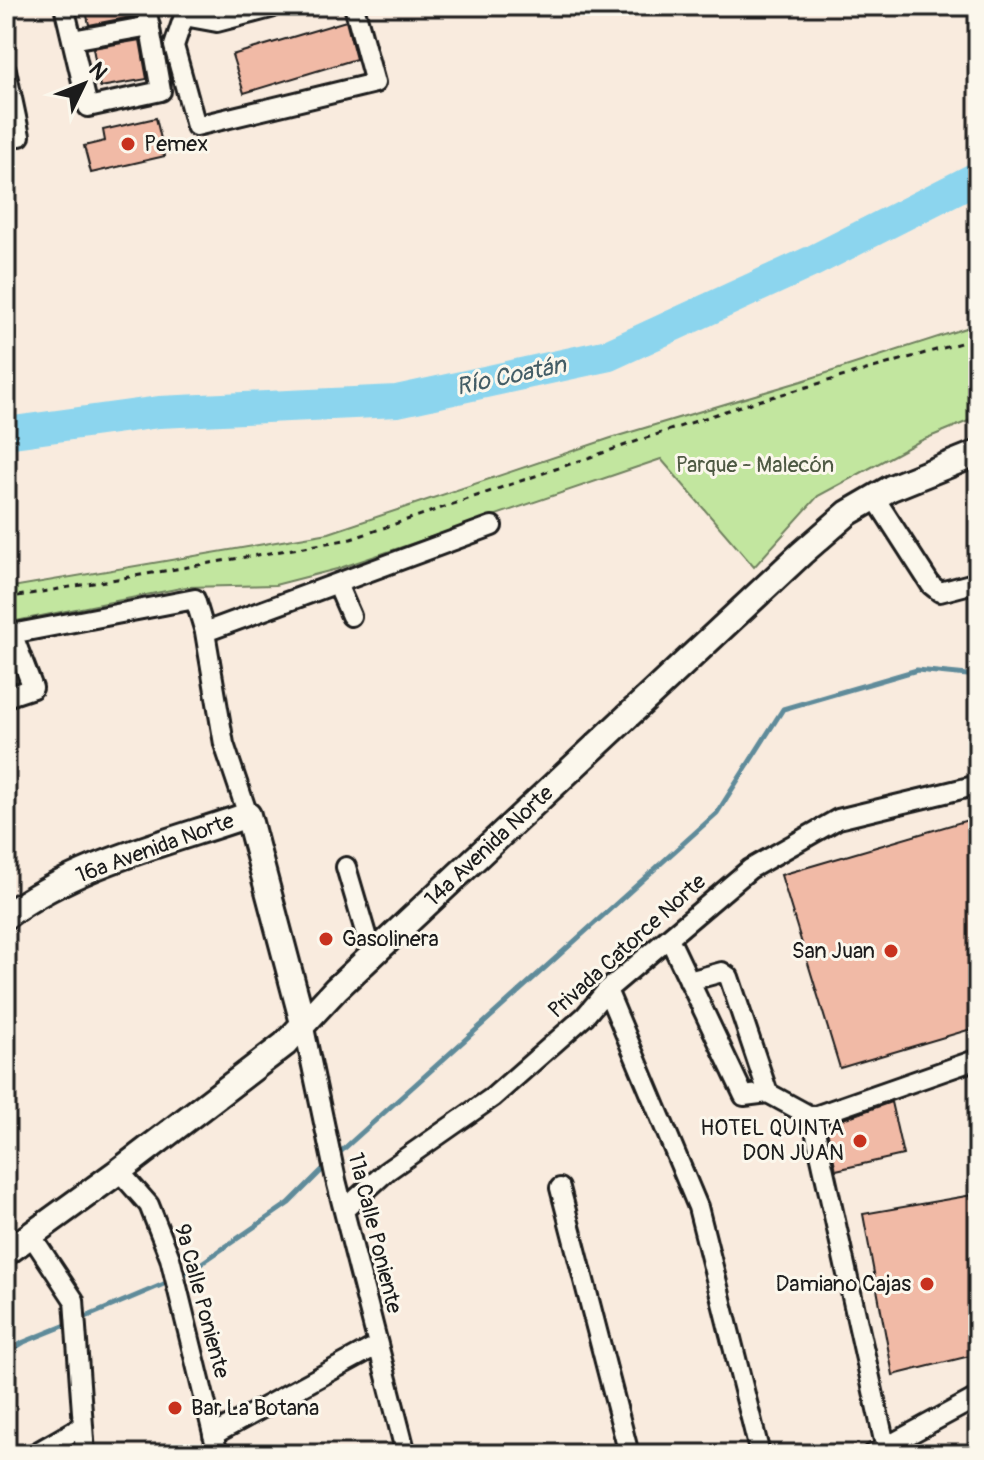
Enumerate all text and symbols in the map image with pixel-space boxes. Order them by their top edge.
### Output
north arrow [44,44,124,124]
text: N [83,56,113,86]
place label: Pemex [144,130,208,158]
marker: Pemex [119,135,137,153]
water label: Río Coatán [454,350,570,402]
park label: Parque - Malecón [676,451,834,479]
street label: 14a Avenida Norte [419,779,559,913]
street label: 16a Avenida Norte [72,806,238,890]
street label: Privada Catorce Norte [542,868,712,1024]
place label: Gasolinera [342,925,439,953]
marker: Gasolinera [317,930,335,948]
place label: San Juan [792,937,875,965]
marker: San Juan [882,942,900,960]
place label: HOTEL QUINTA DON JUAN [700,1114,844,1167]
marker: HOTEL QUINTA DON JUAN [851,1132,869,1150]
street label: 11a Calle Poniente [342,1150,409,1316]
street label: 9a Calle Poniente [168,1221,236,1381]
place label: Damiano Cajas [776,1270,911,1298]
marker: Damiano Cajas [918,1275,936,1293]
place label: Bar La Botana [191,1394,319,1422]
marker: Bar La Botana [166,1399,184,1417]

